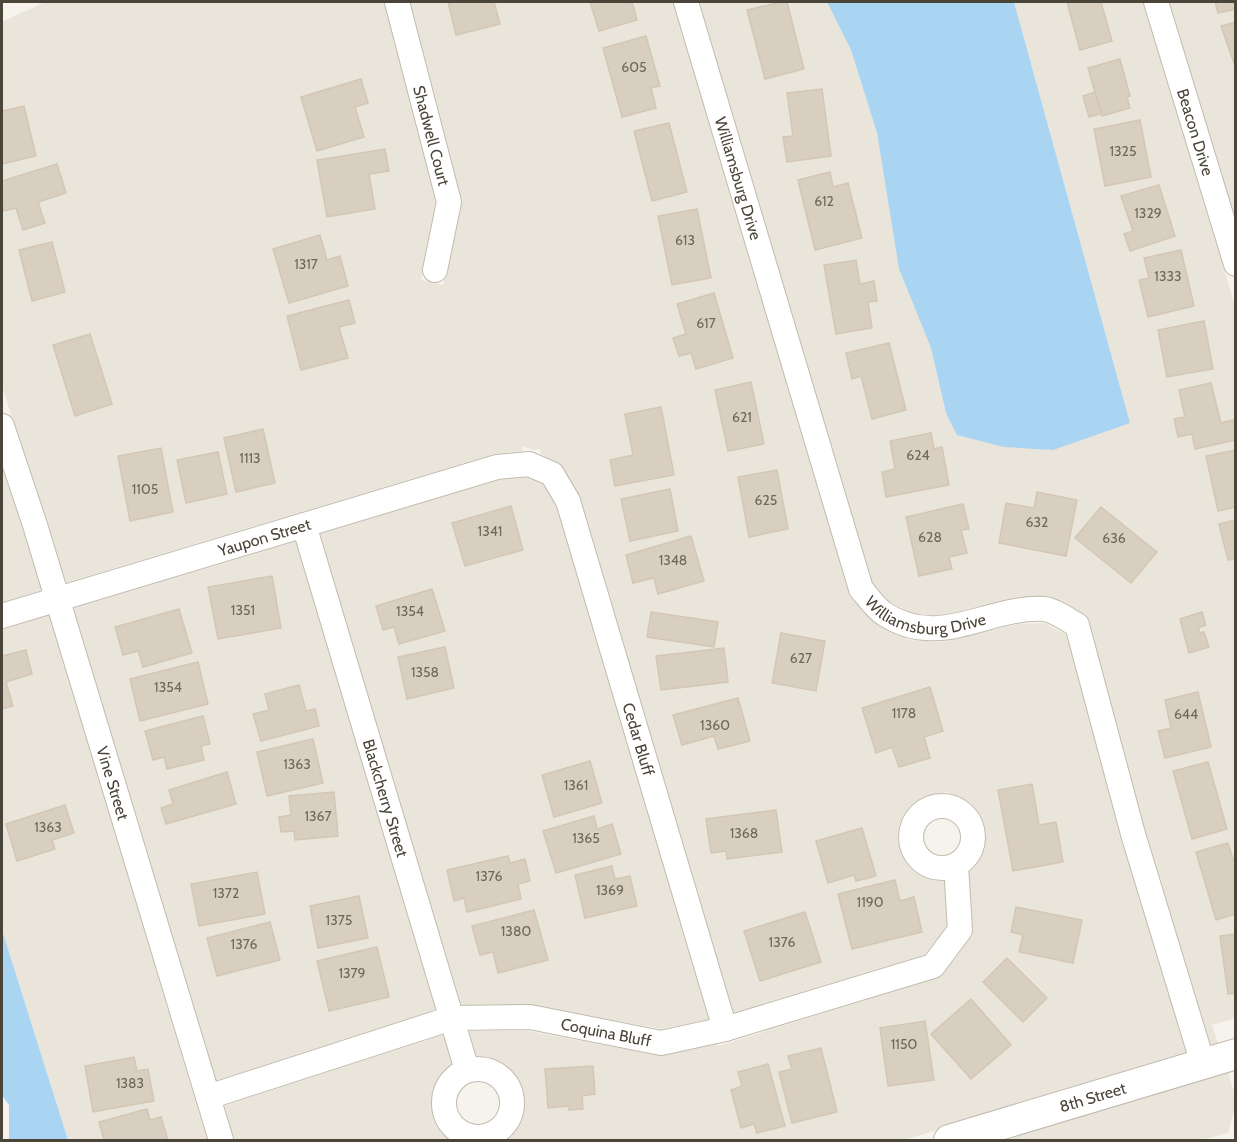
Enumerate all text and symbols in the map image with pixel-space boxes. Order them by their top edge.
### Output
house number: 605 [621,58,647,76]
street label: Shadwell Court [410,83,454,188]
street label: Beacon Drive [1174,86,1218,178]
street label: Williamsburg Drive [711,114,766,242]
house number: 1325 [1109,142,1137,160]
house number: 612 [814,192,834,210]
house number: 1329 [1134,204,1162,222]
house number: 613 [675,231,695,249]
house number: 1317 [294,255,318,273]
house number: 1333 [1154,267,1182,285]
house number: 617 [696,314,716,332]
house number: 621 [732,408,752,426]
house number: 624 [906,446,930,464]
house number: 1113 [239,449,261,467]
house number: 1105 [132,480,158,498]
house number: 625 [755,491,777,509]
house number: 632 [1026,513,1048,531]
street label: Yaupon Street [215,514,313,560]
house number: 1341 [478,522,502,540]
house number: 628 [918,528,942,546]
house number: 636 [1102,529,1126,547]
house number: 1348 [659,551,687,569]
street label: Williamsburg Drive [861,592,988,638]
house number: 1351 [231,601,255,619]
house number: 1354 [396,602,424,620]
house number: 627 [790,649,812,667]
house number: 1358 [411,663,439,681]
house number: 1354 [154,678,182,696]
street label: Cedar Bluff [619,700,659,779]
house number: 1178 [892,704,916,722]
house number: 644 [1174,705,1198,723]
house number: 1360 [700,716,730,734]
street label: Blackcherry Street [359,737,412,860]
street label: Vine Street [93,744,133,823]
house number: 1363 [283,755,311,773]
house number: 1361 [564,776,588,794]
house number: 1367 [304,807,332,825]
house number: 1363 [34,818,62,836]
house number: 1368 [730,824,758,842]
house number: 1365 [572,829,600,847]
house number: 1376 [476,867,502,885]
house number: 1369 [596,881,624,899]
house number: 1372 [213,884,239,902]
house number: 1190 [857,893,884,911]
house number: 1375 [326,911,352,929]
house number: 1380 [501,922,531,940]
house number: 1376 [769,933,795,951]
house number: 1376 [231,935,257,953]
house number: 1379 [338,964,366,982]
street label: Coquina Bluff [559,1014,654,1050]
house number: 1150 [891,1035,917,1053]
house number: 1383 [116,1074,144,1092]
street label: 8th Street [1057,1078,1129,1116]

